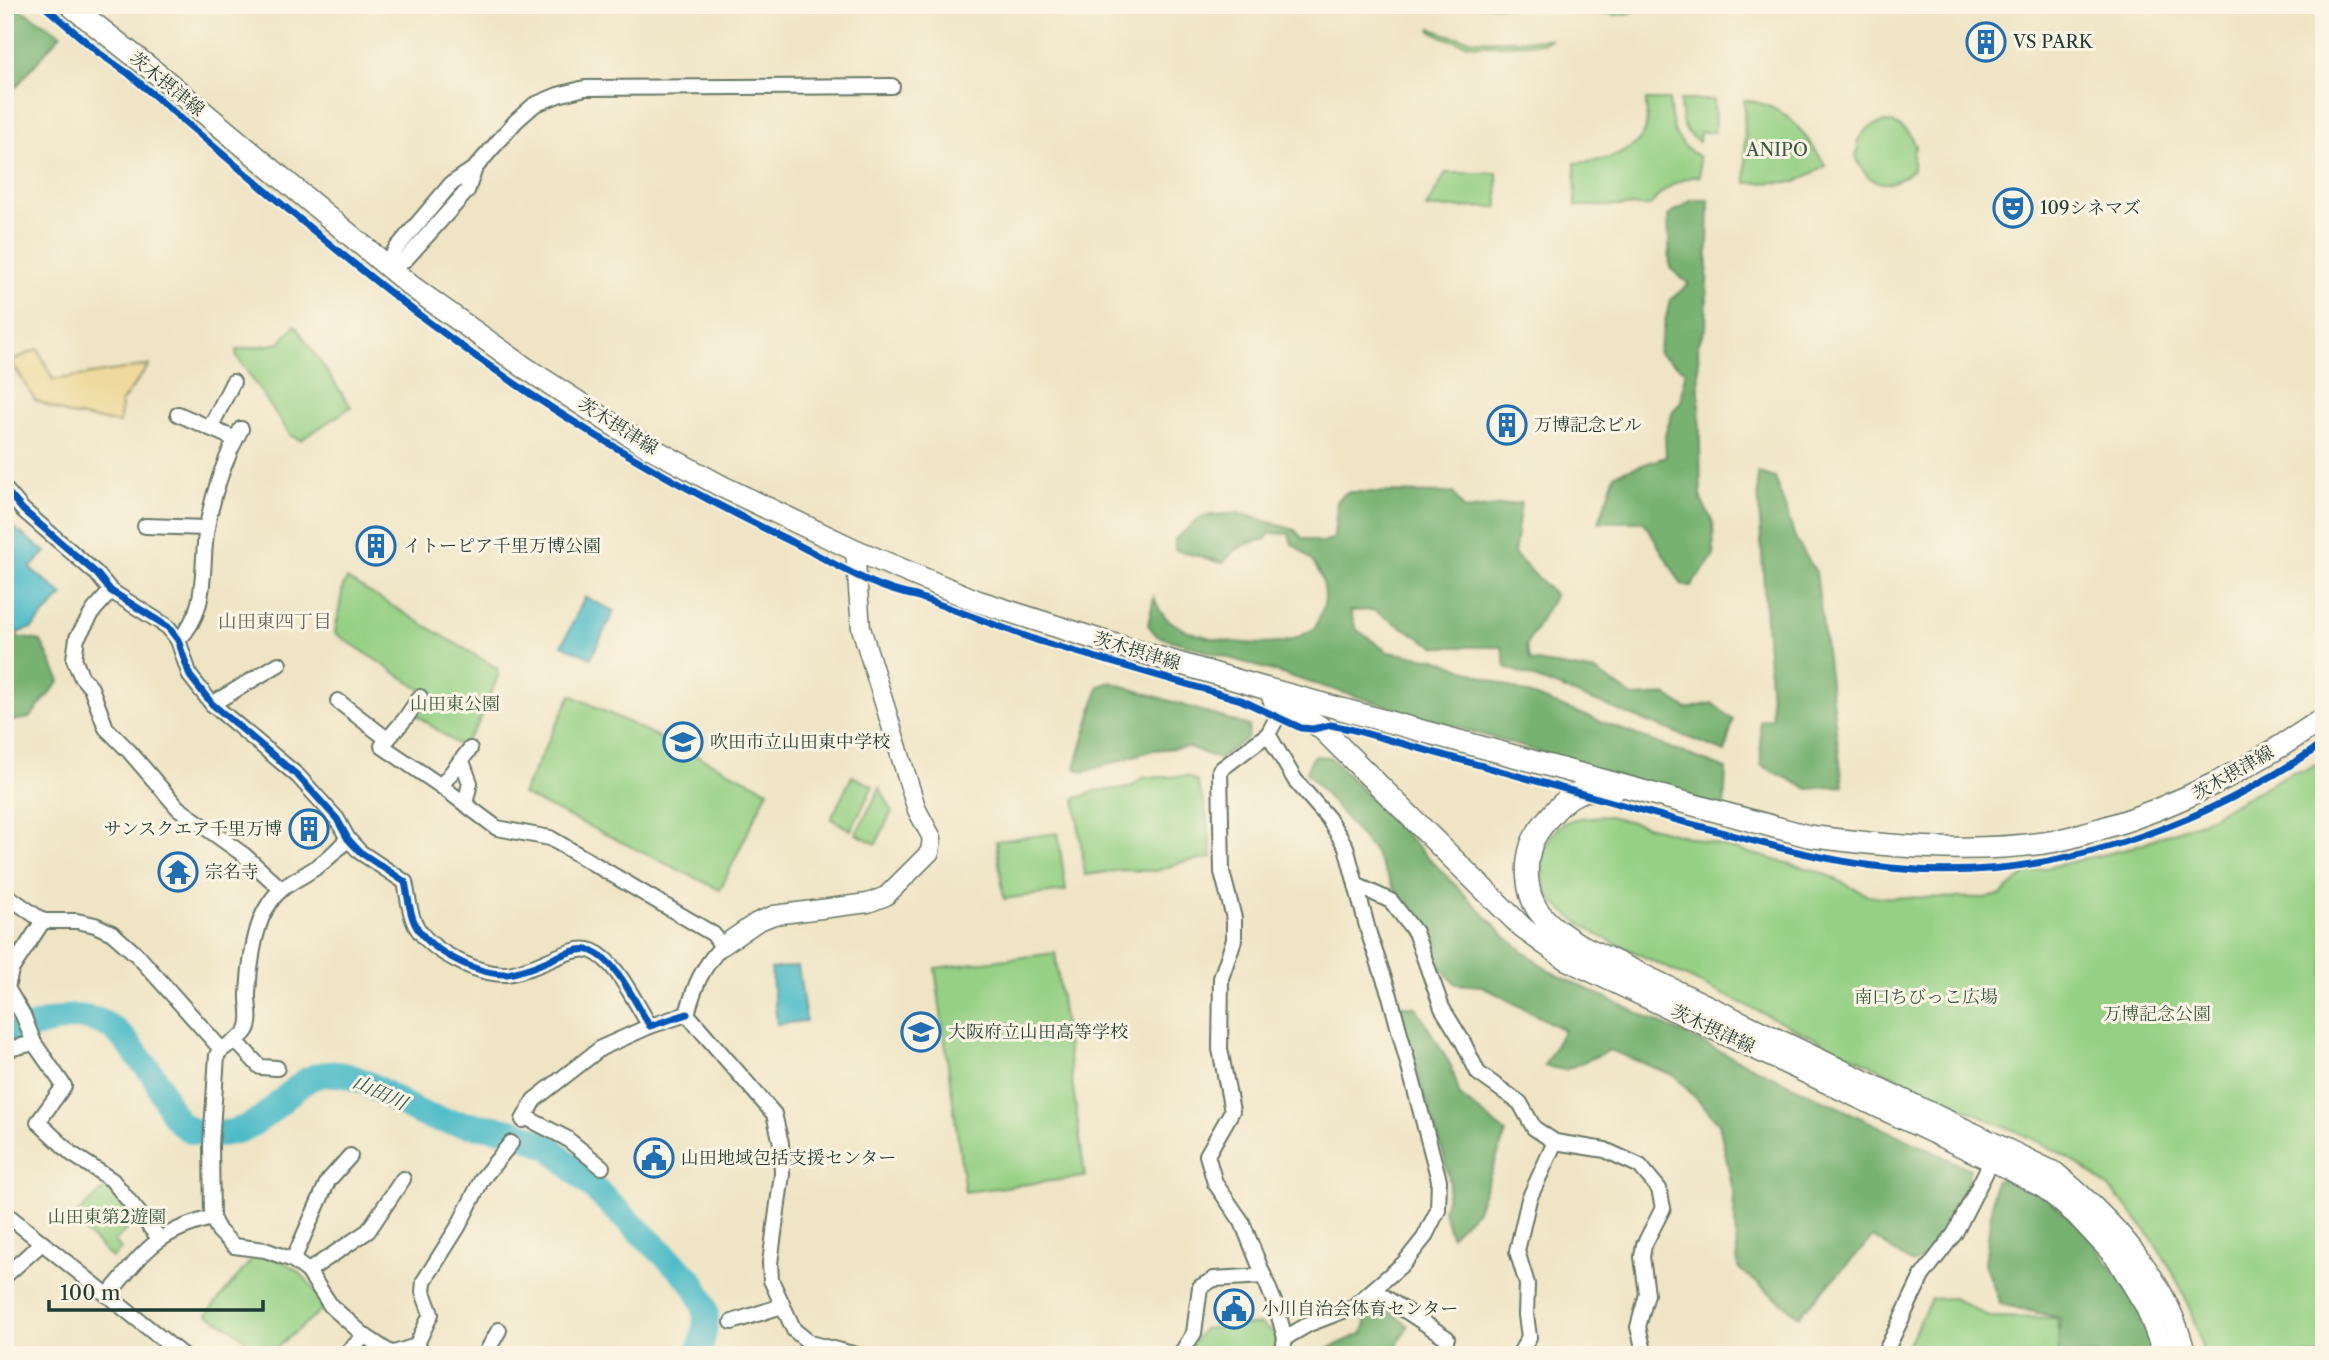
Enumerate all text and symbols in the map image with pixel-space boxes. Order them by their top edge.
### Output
building icon: VS PARK [1965,21,2007,63]
place label: VS PARK [2012,31,2094,53]
street label: 茨木摂津線 [125,47,209,121]
park label: ANIPO [1745,139,1808,161]
theatre icon: 109シネマズ [1992,187,2034,229]
place label: 109シネマズ [2040,197,2141,219]
street label: 茨木摂津線 [574,393,662,459]
building icon: 万博記念ビル [1486,404,1528,446]
place label: 万博記念ビル [1534,414,1642,436]
building icon: イトーピア千里万博公園 [355,525,397,567]
place label: イトーピア千里万博公園 [403,535,601,557]
district label: 山田東四丁目 [218,610,332,633]
street label: 茨木摂津線 [1091,627,1183,675]
park label: 山田東公園 [410,693,500,715]
school or university icon: 吹田市立山田東中学校 [662,721,704,763]
place label: 吹田市立山田東中学校 [710,731,890,753]
street label: 茨木摂津線 [2189,741,2277,805]
building icon: サンスクエア千里万博 [288,808,330,850]
place label: サンスクエア千里万博 [104,818,282,840]
temple icon: 宗名寺 [157,851,199,893]
place label: 宗名寺 [205,861,259,883]
park label: 南口ちびっこ広場 [1854,986,1998,1008]
street label: 茨木摂津線 [1668,1000,1758,1058]
park label: 万博記念公園 [2103,1003,2211,1025]
school or university icon: 大阪府立山田高等学校 [900,1011,942,1053]
place label: 大阪府立山田高等学校 [948,1021,1128,1043]
water label: 山田川 [349,1070,412,1116]
public building icon: 山田地域包括支援センター [633,1137,675,1179]
place label: 山田地域包括支援センター [681,1147,896,1169]
park label: 山田東第2遊園 [48,1206,166,1228]
scale bar [49,1269,262,1313]
text: 100 m [60,1280,121,1305]
public building icon: 小川自治会体育センター [1213,1288,1255,1330]
place label: 小川自治会体育センター [1261,1298,1458,1320]

